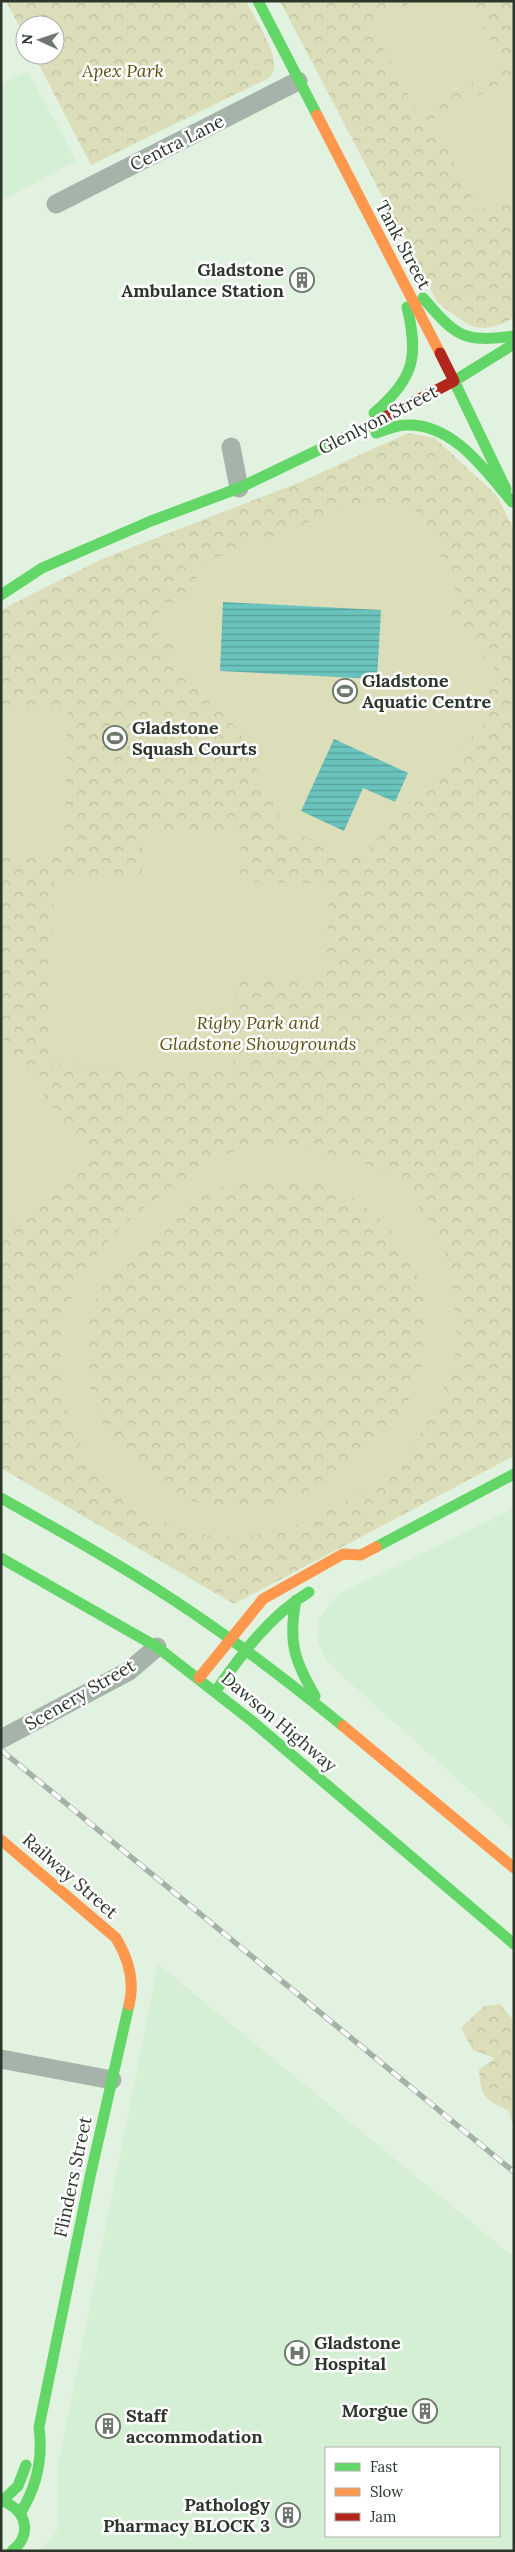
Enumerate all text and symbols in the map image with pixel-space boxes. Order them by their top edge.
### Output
north arrow [15,15,65,65]
text: N [18,33,36,45]
park label: Apex Park [81,59,164,82]
street label: Centra Lane [126,109,228,176]
street label: Tank Street [371,197,436,293]
place label: Gladstone Ambulance Station [121,258,285,302]
building icon: Gladstone Ambulance Station [289,267,315,293]
street label: Glenlyon Street [314,380,441,459]
place label: Gladstone Aquatic Centre [362,669,491,713]
sports icon: Gladstone Aquatic Centre [332,678,358,704]
place label: Gladstone Squash Courts [132,716,257,760]
sports icon: Gladstone Squash Courts [102,725,128,751]
park label: Rigby Park and Gladstone Showgrounds [160,1011,356,1055]
street label: Scenery Street [21,1654,139,1735]
street label: Dawson Highway [217,1666,342,1777]
street label: Railway Street [18,1828,123,1923]
street label: Flinders Street [48,2114,97,2240]
place label: Gladstone Hospital [314,2331,401,2375]
hospital icon: Gladstone Hospital [284,2340,310,2366]
building icon: Morgue [412,2398,438,2424]
place label: Morgue [341,2399,408,2422]
place label: Staff accommodation [126,2404,263,2448]
building icon: Staff accommodation [95,2413,121,2439]
legend [325,2447,500,2537]
text: Fast [370,2457,398,2476]
text: Slow [370,2482,403,2501]
place label: Pathology Pharmacy BLOCK 3 [103,2493,270,2537]
building icon: Pathology Pharmacy BLOCK 3 [275,2502,301,2528]
text: Jam [369,2507,397,2526]

